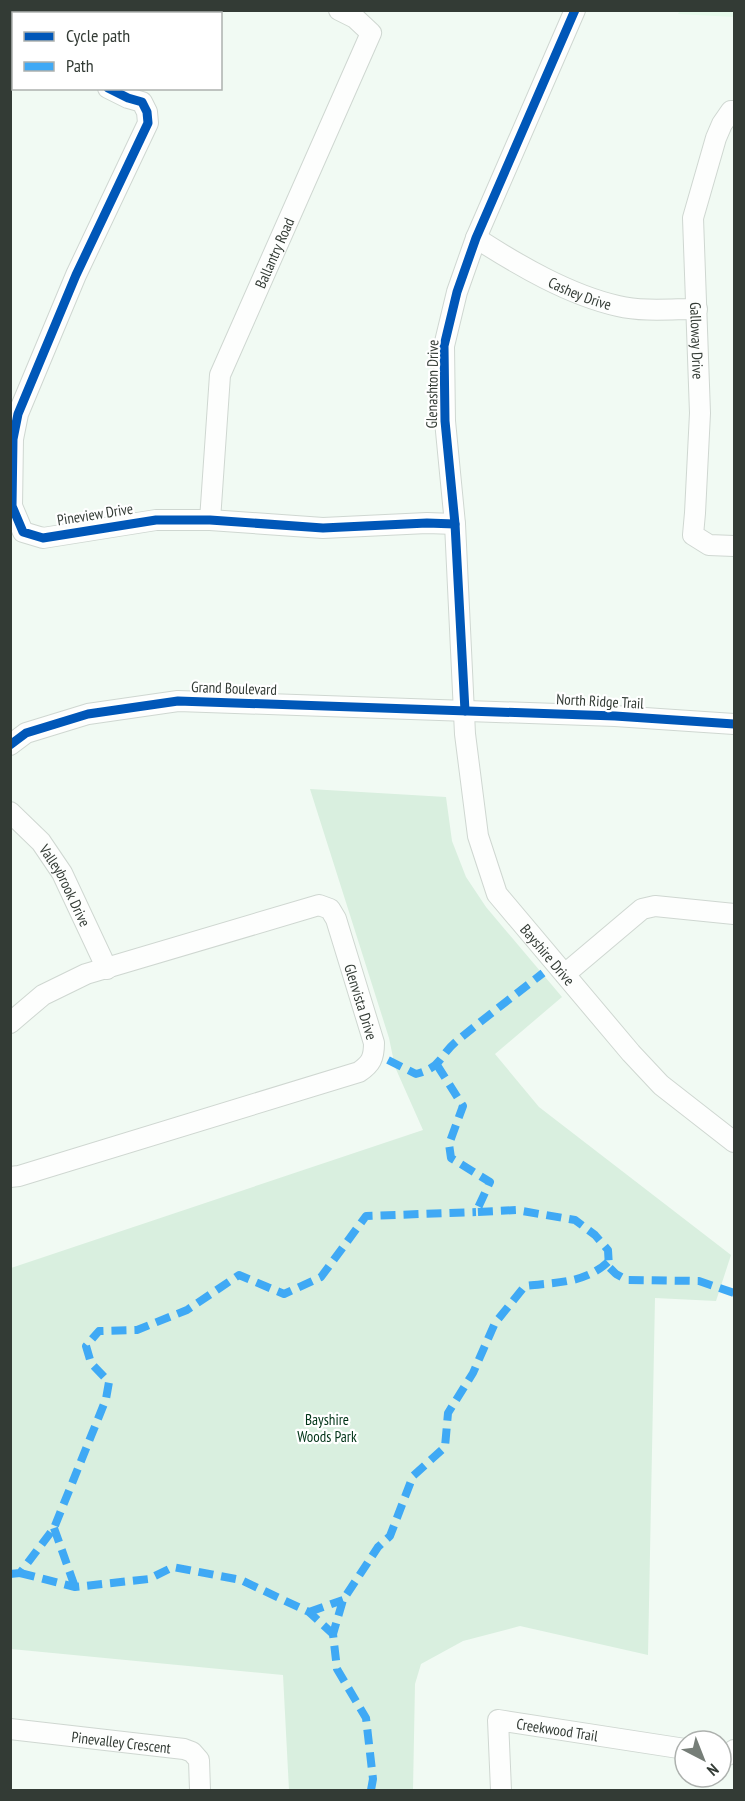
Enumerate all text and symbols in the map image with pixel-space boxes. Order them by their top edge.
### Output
legend [12,12,222,90]
text: Cycle path [66,24,130,47]
text: Path [66,54,94,77]
street label: Ballantry Road [250,215,298,291]
street label: Cashey Drive [545,272,614,314]
street label: Galloway Drive [687,302,708,380]
street label: Glenashton Drive [422,339,442,429]
street label: Pineview Drive [56,499,134,529]
street label: Grand Boulevard [191,677,277,699]
street label: North Ridge Trail [556,689,645,713]
street label: Valleybrook Drive [35,840,95,929]
street label: Bayshire Drive [517,920,579,989]
street label: Glenvista Drive [341,961,382,1042]
park label: Bayshire Woods Park [297,1410,357,1446]
street label: Creekwood Trail [515,1713,600,1745]
street label: Pinevalley Crescent [71,1727,172,1757]
north arrow [673,1729,733,1789]
text: N [703,1760,723,1780]

